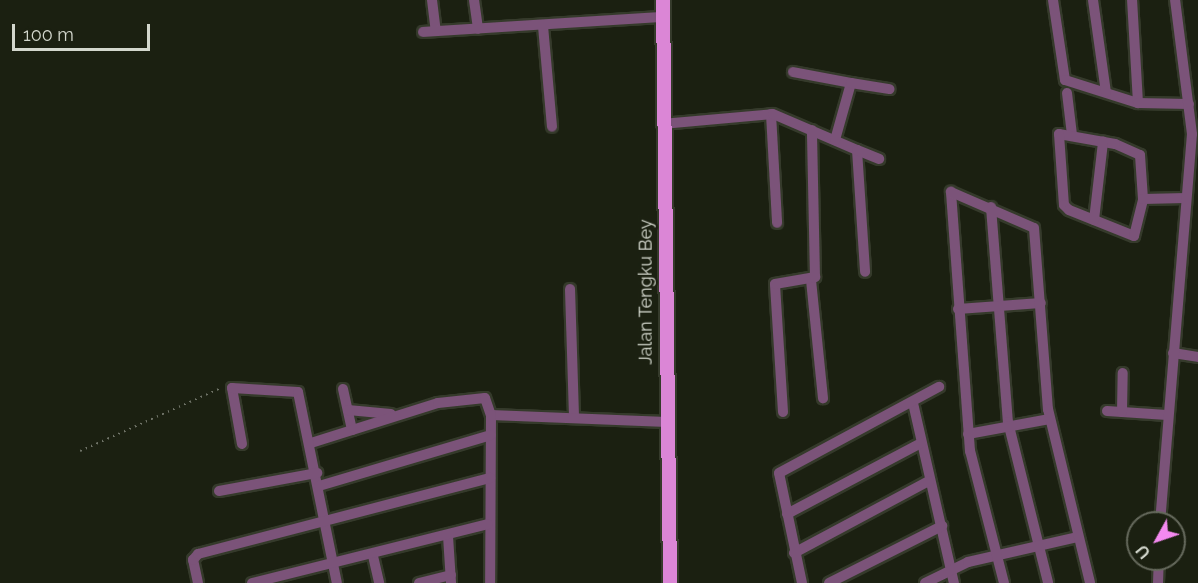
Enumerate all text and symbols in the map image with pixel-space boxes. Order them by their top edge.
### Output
scale bar [15,12,153,50]
text: 100 m [23,24,74,45]
street label: Jalan Tengku Bey [635,219,657,365]
north arrow [1126,511,1186,571]
text: U [1132,541,1155,562]

